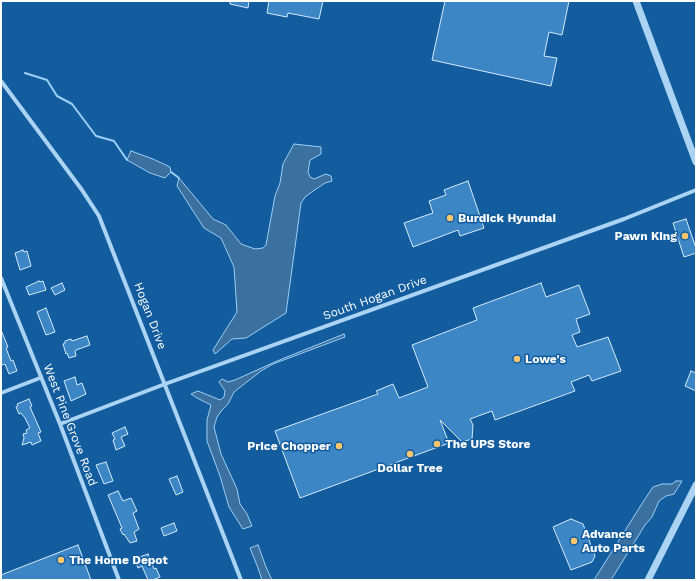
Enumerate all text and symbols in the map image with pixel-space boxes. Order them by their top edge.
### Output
place label: Burdick Hyundai [458,211,556,225]
marker: Burdick Hyundai [445,213,455,223]
place label: Pawn King [615,229,677,243]
marker: Pawn King [680,231,690,241]
street label: South Hogan Drive [321,273,429,323]
street label: Hogan Drive [131,281,169,351]
place label: Lowe's [525,352,566,366]
marker: Lowe's [512,354,522,364]
street label: West Pine Grove Road [40,362,100,488]
place label: The UPS Store [445,437,530,451]
place label: Price Chopper [247,439,331,453]
marker: The UPS Store [432,439,442,449]
marker: Price Chopper [334,441,344,451]
marker: Dollar Tree [405,449,415,459]
place label: Dollar Tree [377,461,443,475]
place label: Advance Auto Parts [582,527,645,555]
marker: Advance Auto Parts [569,536,579,546]
place label: The Home Depot [69,553,168,567]
marker: The Home Depot [56,555,66,565]

